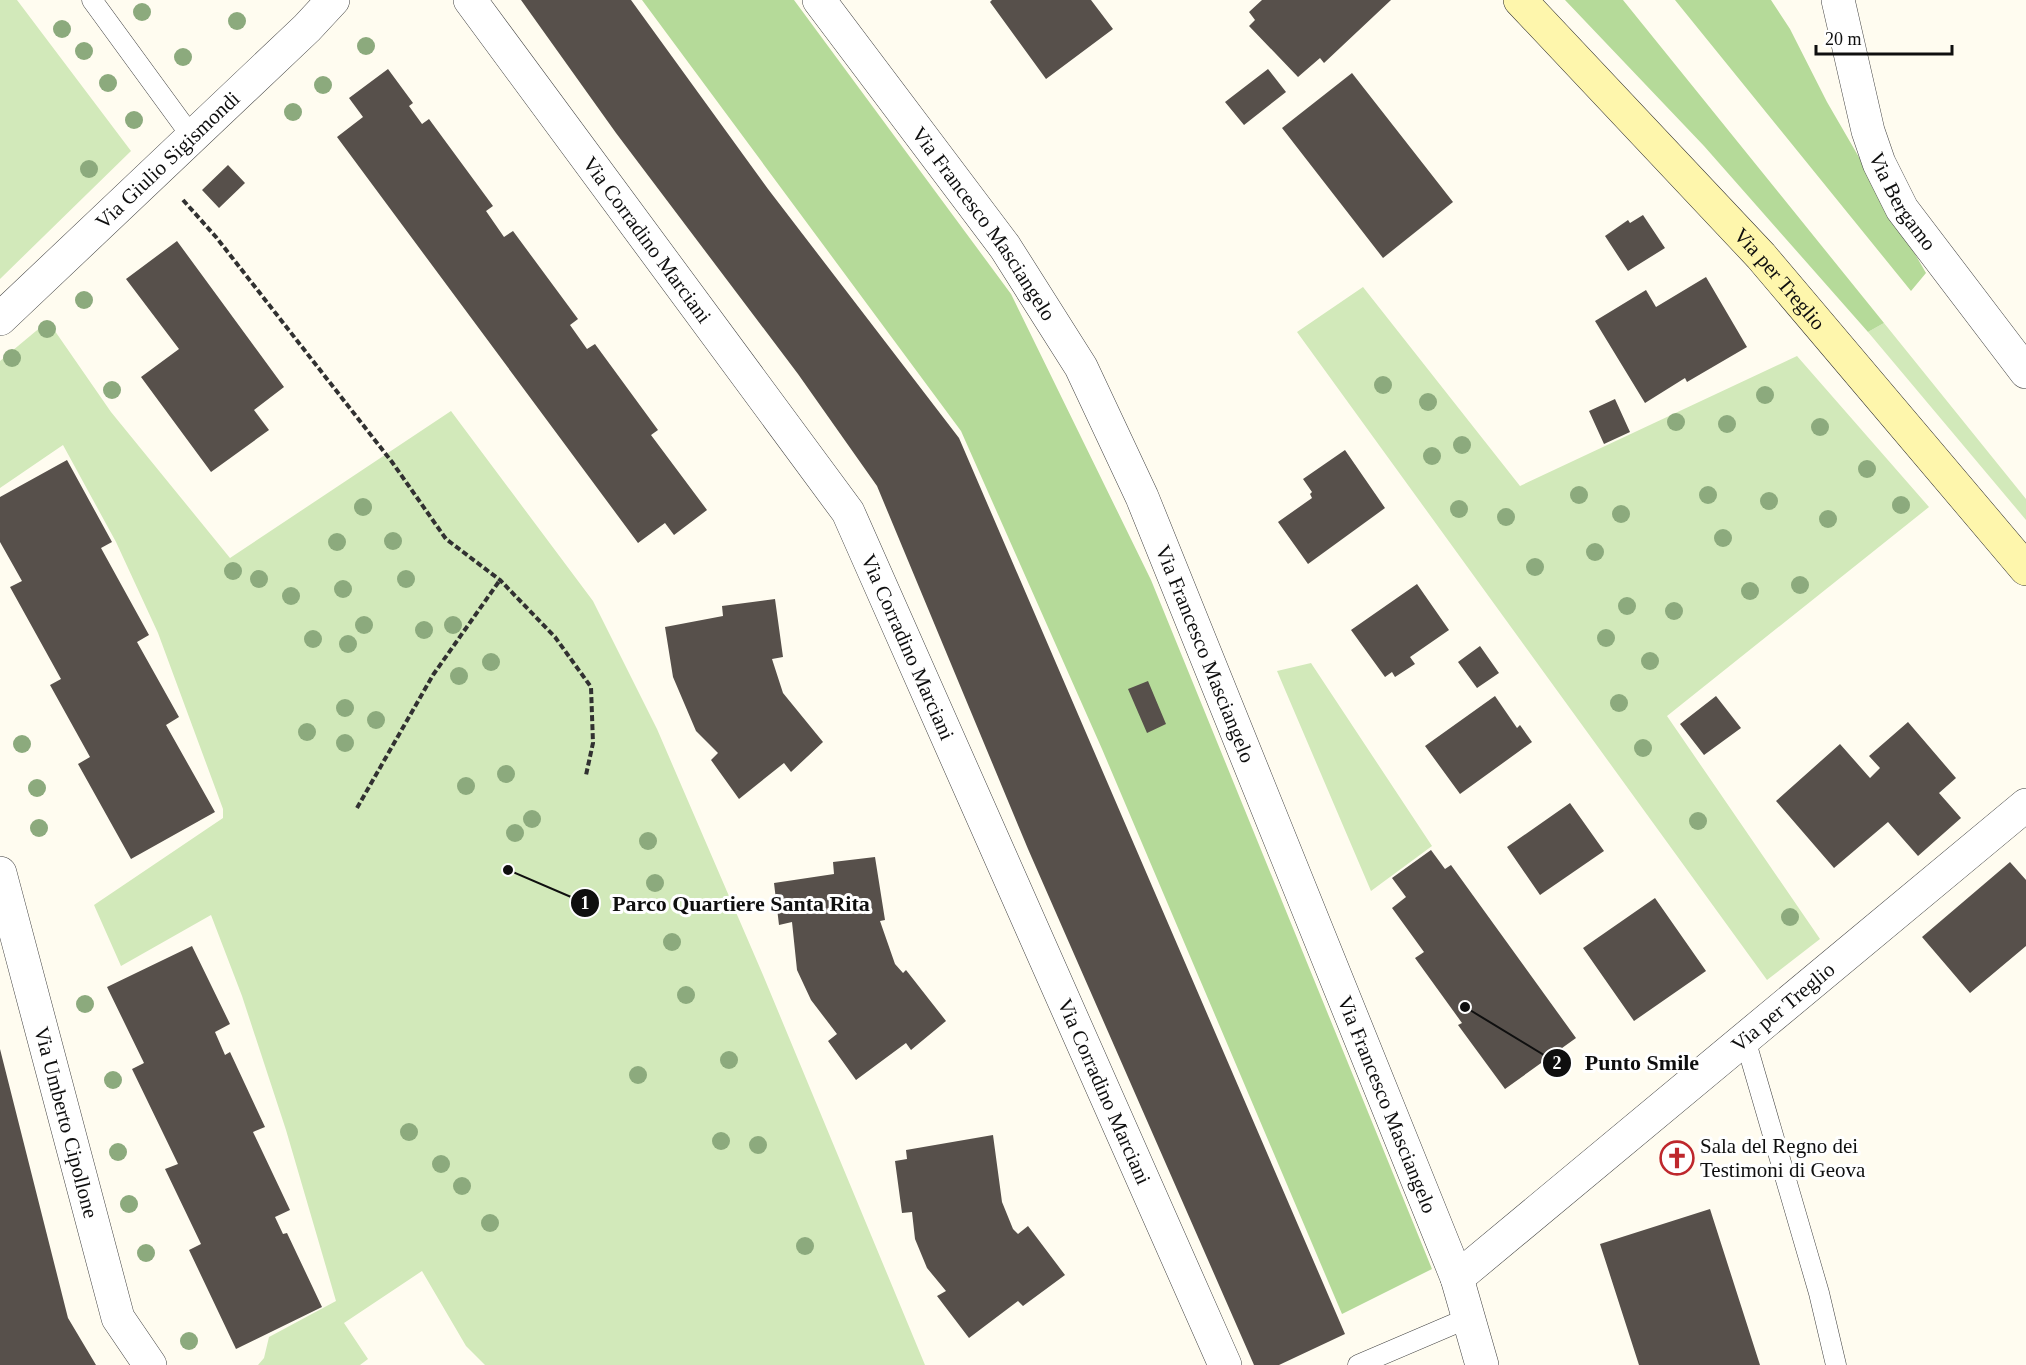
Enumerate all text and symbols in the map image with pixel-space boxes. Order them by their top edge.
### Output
scale bar [1816,18,1952,56]
text: 20 m [1825,29,1862,49]
street label: Via Giulio Sigismondi [91,86,245,234]
street label: Via Francesco Masciangelo [907,122,1061,325]
street label: Via Bergamo [1864,149,1941,255]
street label: Via Corradino Marciani [578,152,716,328]
street label: Via per Treglio [1729,223,1830,335]
street label: Via Francesco Masciangelo [1151,542,1260,766]
street label: Via Corradino Marciani [856,550,959,744]
callout: Parco Quartiere Santa Rita [570,883,882,923]
text: Parco Quartiere Santa Rita [612,891,870,916]
text: 1 [581,893,590,913]
street label: Via per Treglio [1726,957,1840,1057]
street label: Via Francesco Masciangelo [1333,992,1442,1217]
street label: Via Corradino Marciani [1053,995,1156,1188]
street label: Via Umberto Cipollone [29,1024,103,1221]
callout: Punto Smile [1542,1043,1711,1083]
text: Punto Smile [1585,1050,1699,1075]
text: 2 [1553,1053,1562,1073]
place label: Sala del Regno dei Testimoni di Geova [1700,1134,1866,1182]
church icon: Sala del Regno dei Testimoni di Geova [1659,1140,1695,1176]

